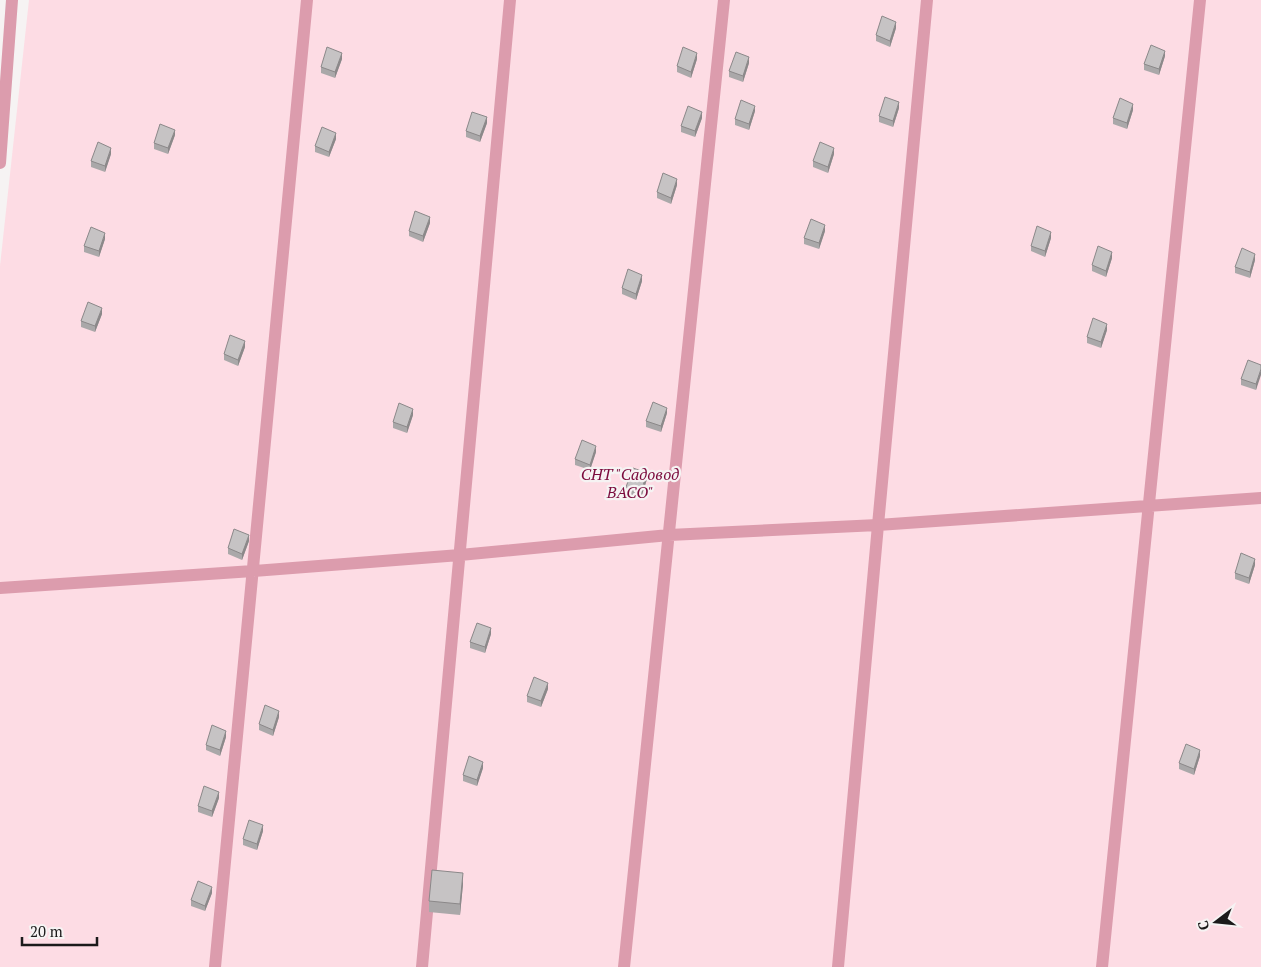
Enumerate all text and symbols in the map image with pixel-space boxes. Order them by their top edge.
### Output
park label: СНТ "Садовод ВАСО" [581,463,679,503]
north arrow [1191,897,1241,947]
scale bar [22,914,98,946]
text: С [1193,919,1213,933]
text: 20 m [30,921,63,941]

